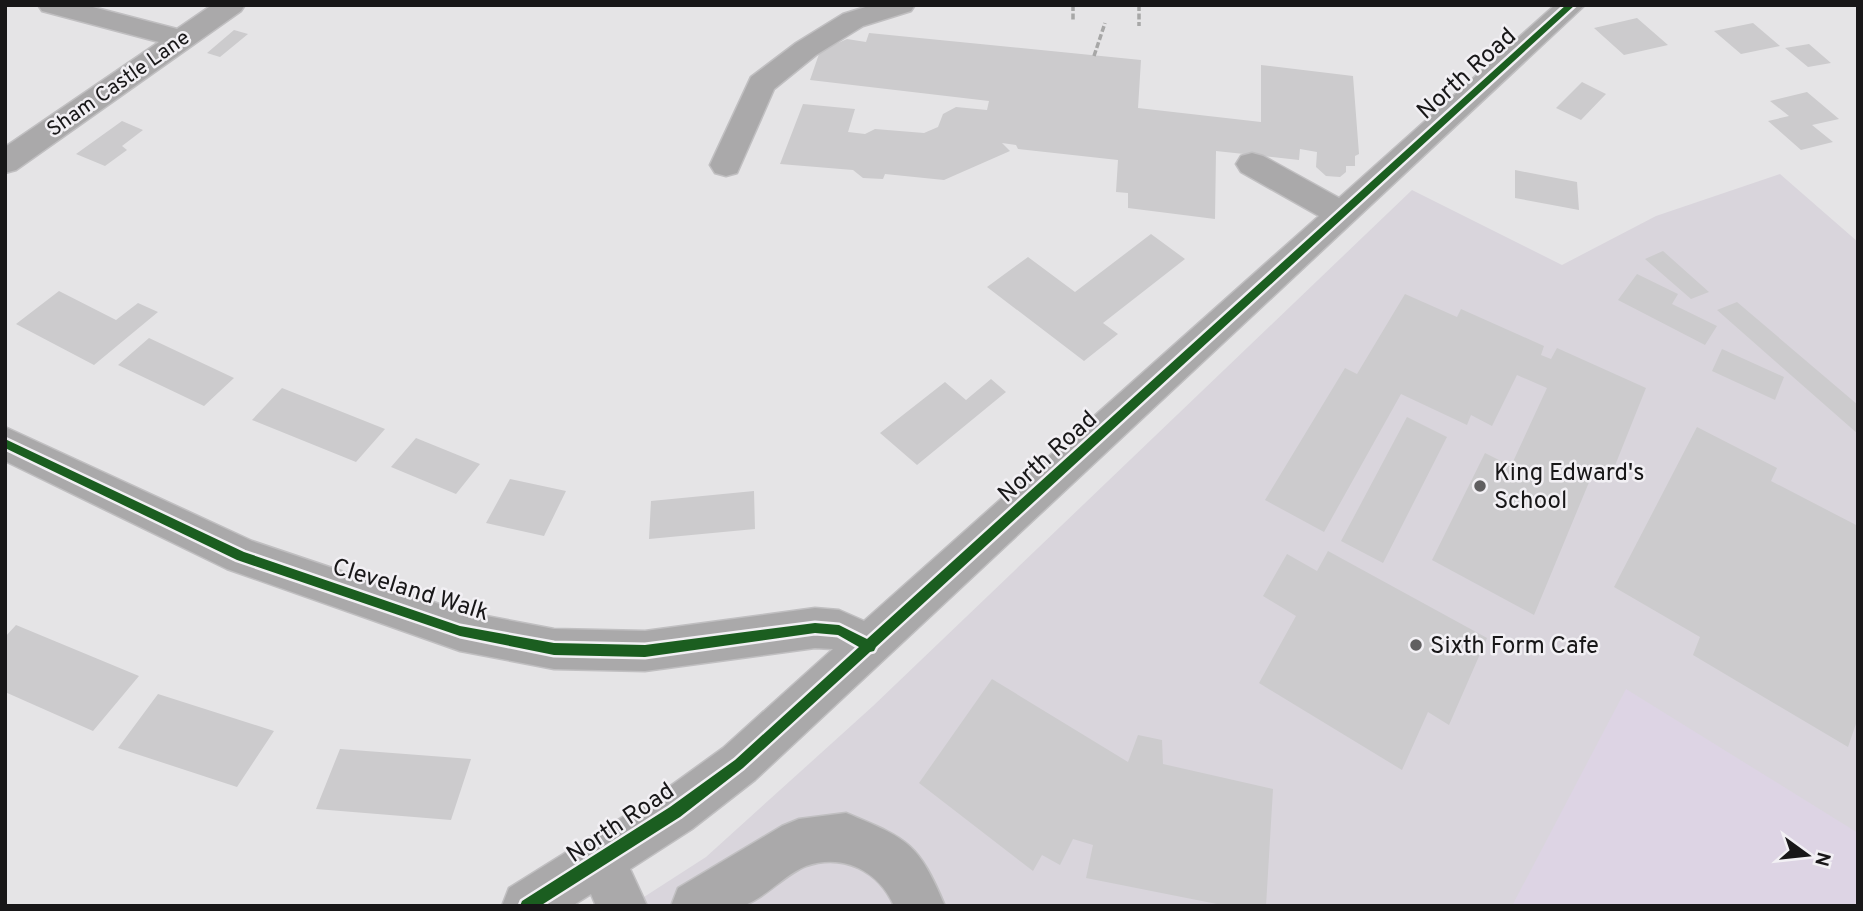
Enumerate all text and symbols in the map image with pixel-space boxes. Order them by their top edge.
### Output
street label: North Road [1411,22,1523,127]
street label: Sham Castle Lane [42,25,196,144]
street label: North Road [992,405,1104,510]
place label: King Edward's School [1494,459,1644,517]
marker: King Edward's School [1472,478,1488,494]
street label: Cleveland Walk [328,553,492,629]
place label: Sixth Form Cafe [1430,632,1599,662]
marker: Sixth Form Cafe [1408,637,1424,653]
street label: North Road [562,777,681,871]
north arrow [1772,820,1842,890]
text: N [1808,849,1835,869]

